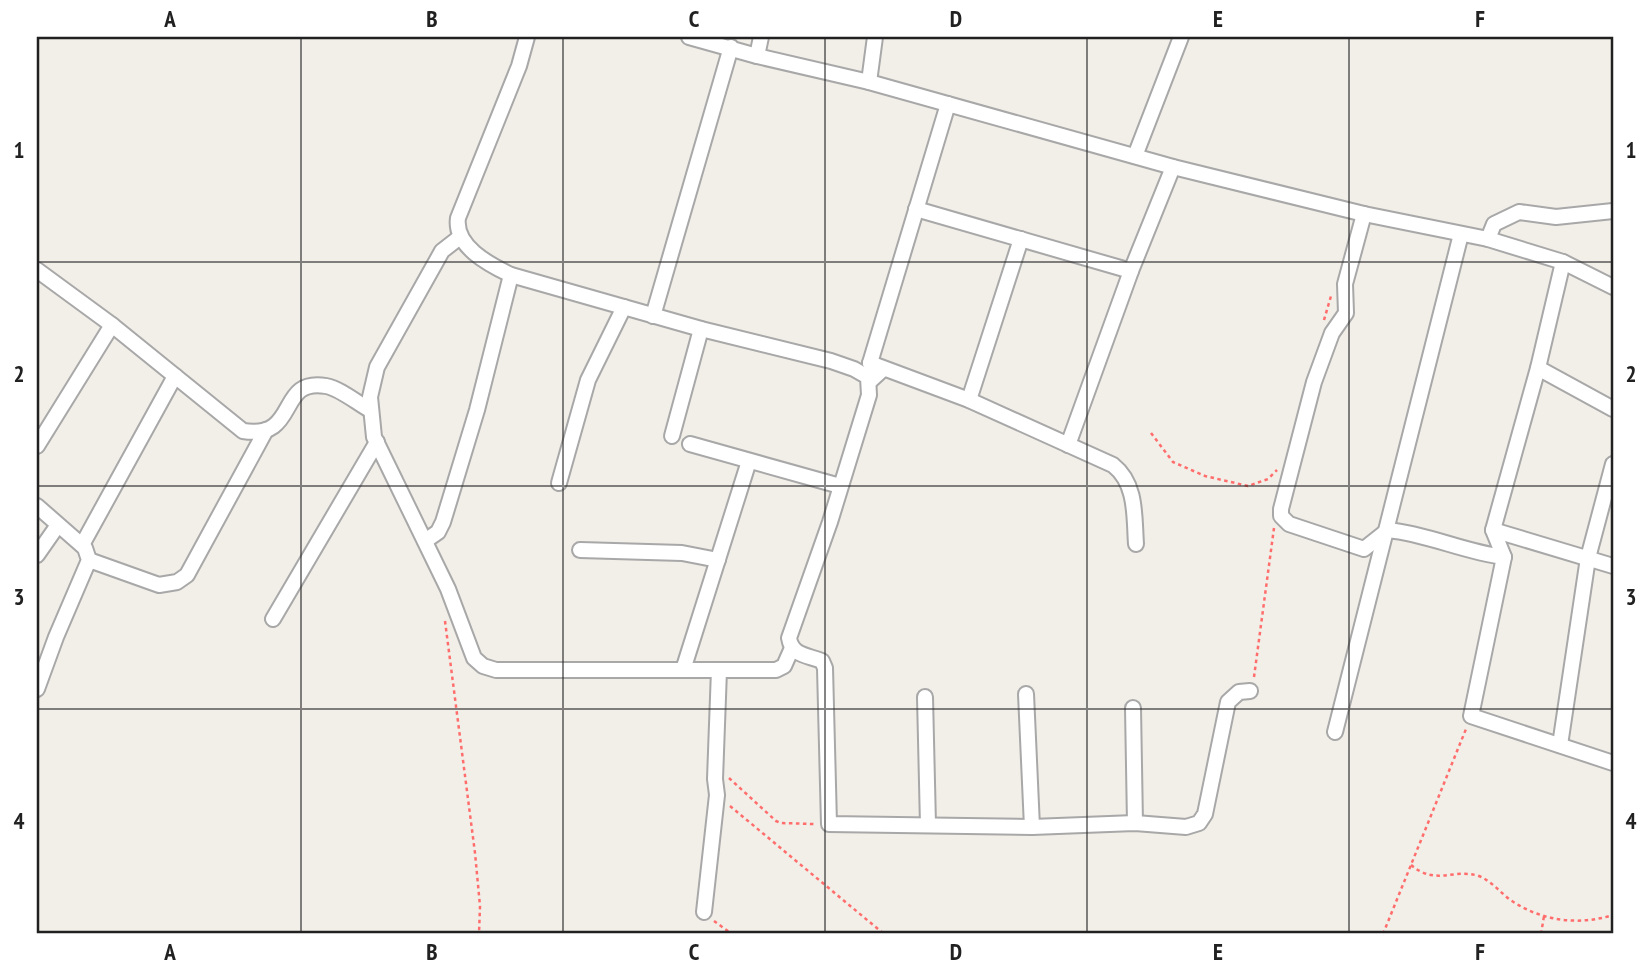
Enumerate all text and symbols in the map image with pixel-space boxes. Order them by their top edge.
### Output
text: A [163,4,176,33]
text: B [426,4,438,33]
text: C [689,4,700,33]
text: D [950,4,962,33]
text: E [1213,4,1223,33]
text: F [1475,4,1485,33]
text: 1 [14,135,25,164]
text: 1 [1626,135,1637,164]
text: 2 [14,359,25,388]
text: 2 [1626,359,1637,388]
text: 3 [14,582,25,611]
text: 3 [1626,582,1637,611]
text: 4 [14,806,25,835]
text: 4 [1626,806,1637,835]
text: A [163,937,176,966]
text: B [426,937,438,966]
text: C [689,937,700,966]
text: D [950,937,962,966]
text: E [1213,937,1223,966]
text: F [1475,937,1485,966]

